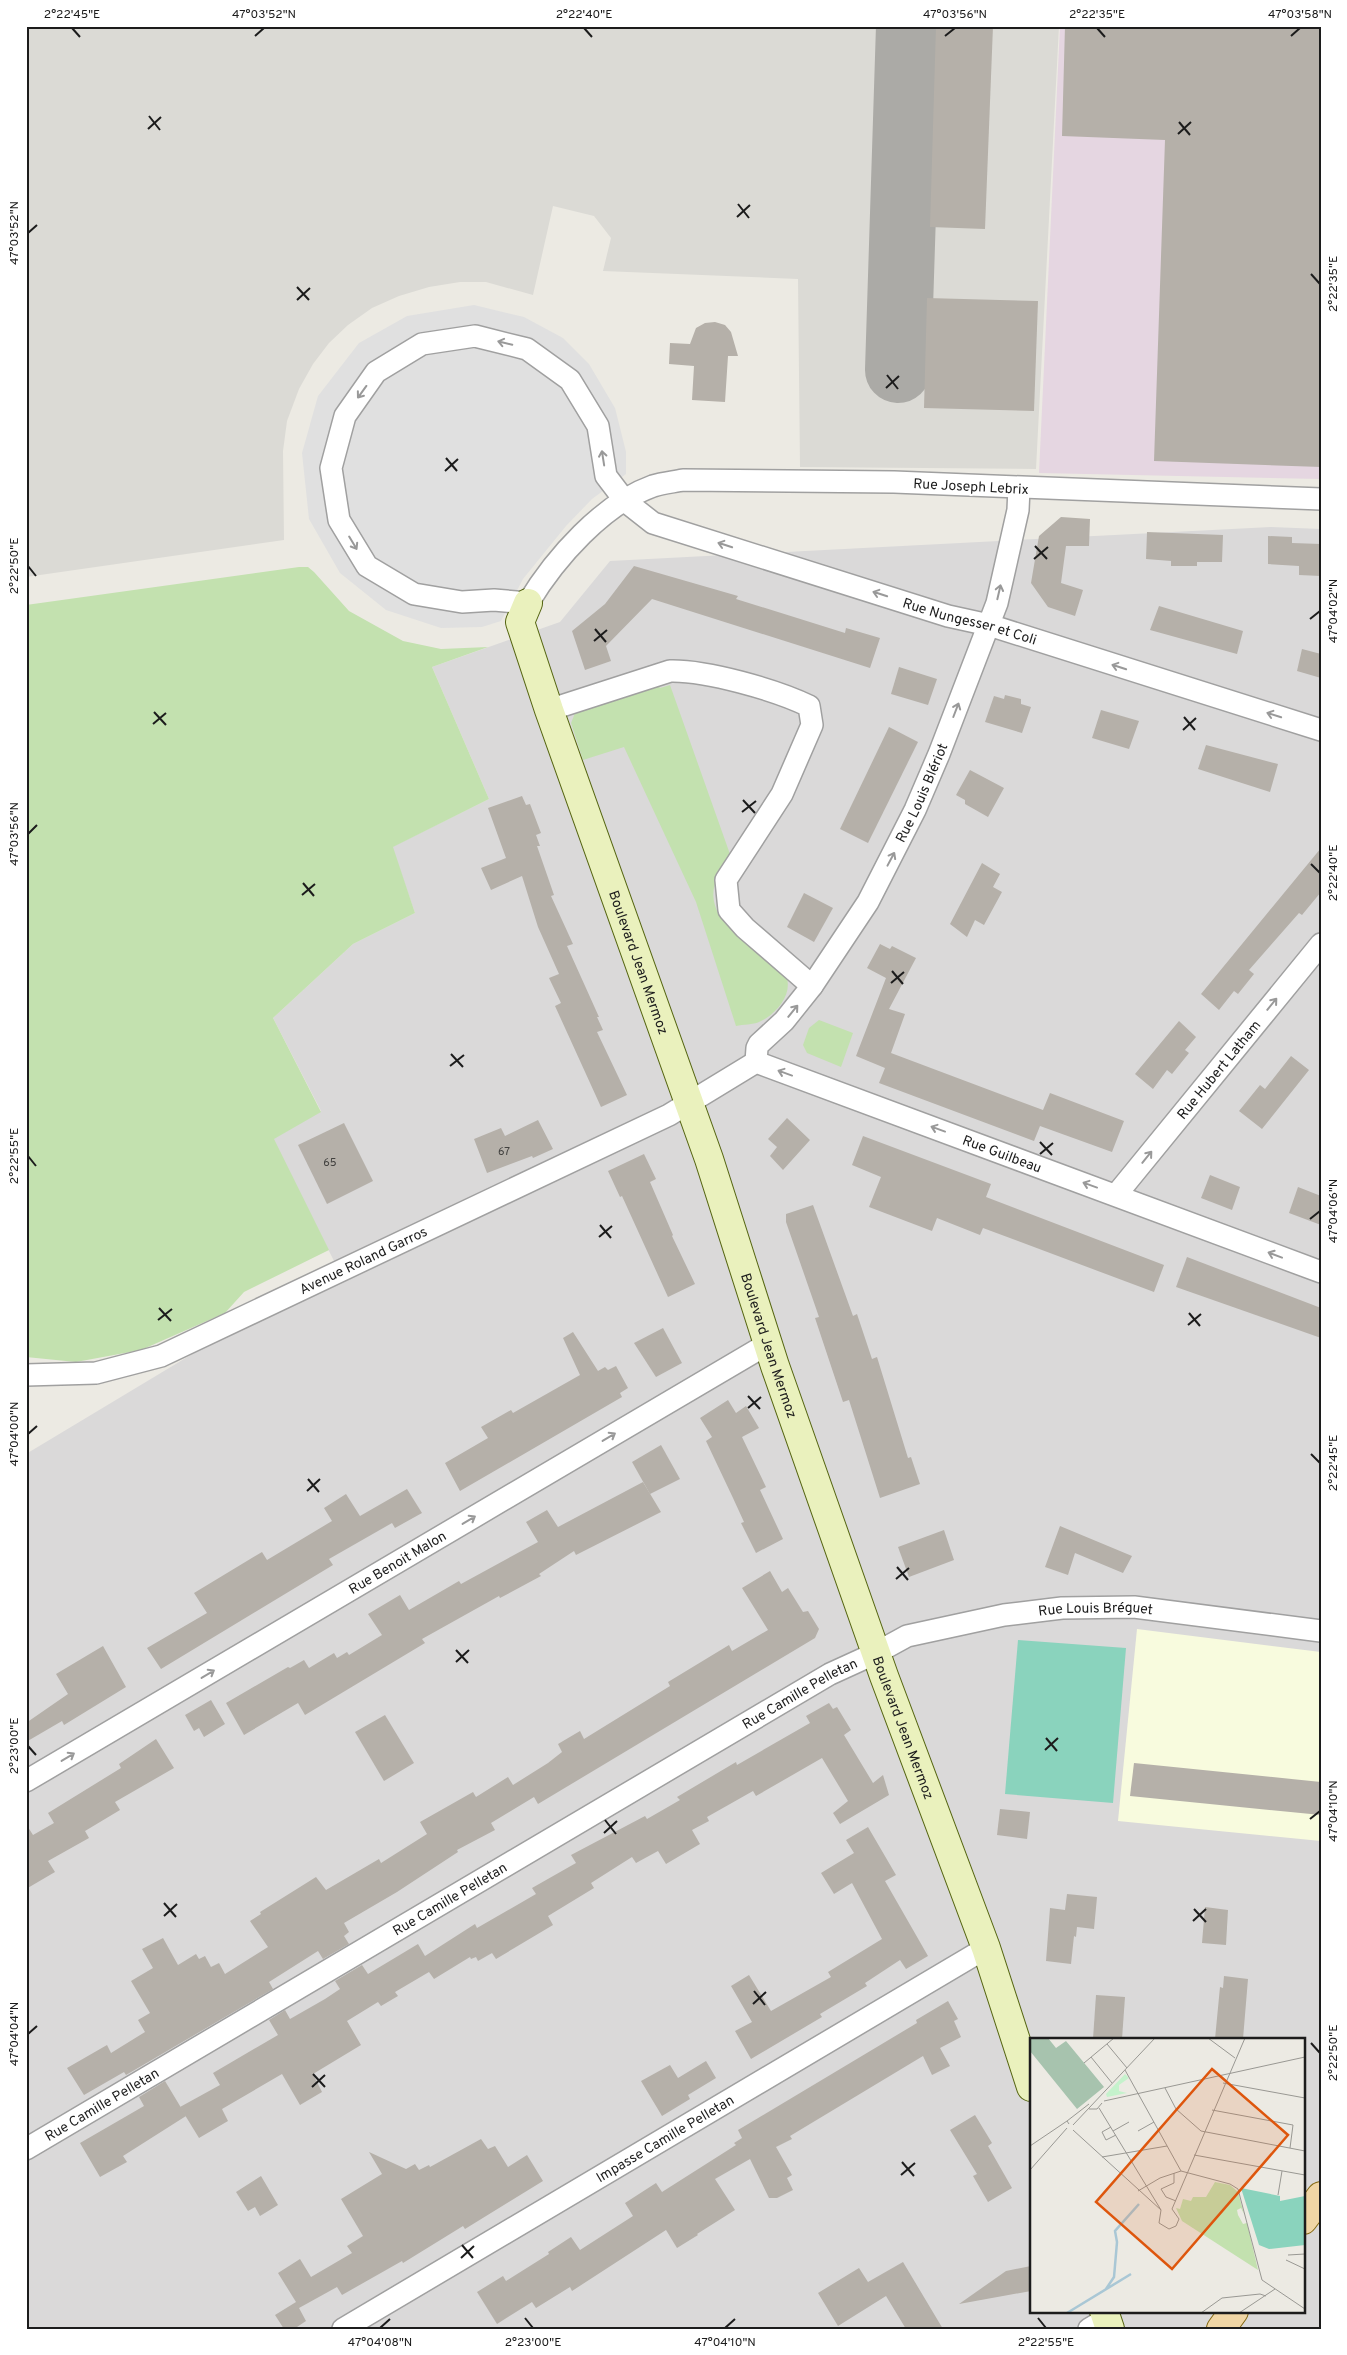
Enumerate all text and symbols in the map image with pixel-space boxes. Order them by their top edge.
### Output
text: 2°22'45"E [44,7,100,23]
text: 47°03'52"N [232,7,296,23]
text: 2°22'40"E [556,7,612,23]
text: 47°03'56"N [923,7,987,23]
text: 2°22'35"E [1069,7,1125,23]
text: 47°03'58"N [1268,7,1332,23]
text: 47°03'52"N [7,201,23,265]
text: 2°22'35"E [1326,256,1342,312]
one-way arrow [498,338,514,347]
one-way arrow [357,385,367,399]
one-way arrow [598,451,608,467]
street label: Rue Joseph Lebrix [913,476,1029,499]
one-way arrow [348,535,358,549]
text: 2°22'50"E [7,538,23,594]
one-way arrow [718,540,734,550]
text: 47°04'02"N [1326,579,1342,643]
one-way arrow [995,585,1004,601]
one-way arrow [872,589,888,599]
street label: Rue Nungesser et Coli [900,595,1039,650]
one-way arrow [1112,661,1128,671]
one-way arrow [952,703,961,718]
one-way arrow [1267,710,1283,720]
street label: Rue Louis Blériot [893,741,952,846]
text: 47°03'56"N [7,802,23,866]
text: 2°22'40"E [1326,845,1342,901]
one-way arrow [887,852,896,867]
street label: Boulevard Jean Mermoz [604,888,671,1037]
one-way arrow [1266,998,1277,1011]
one-way arrow [787,1005,798,1018]
street label: Rue Hubert Latham [1174,1018,1265,1123]
one-way arrow [778,1067,794,1077]
one-way arrow [931,1124,946,1133]
text: 2°22'55"E [7,1128,23,1184]
street label: Rue Guilbeau [960,1132,1044,1177]
house number: 67 [498,1145,510,1159]
one-way arrow [1142,1151,1153,1164]
house number: 65 [323,1156,337,1170]
text: 47°04'06"N [1326,1179,1342,1243]
one-way arrow [1083,1180,1099,1189]
street label: Avenue Roland Garros [297,1224,430,1299]
one-way arrow [1268,1249,1283,1259]
street label: Boulevard Jean Mermoz [736,1271,800,1421]
text: 47°04'00"N [7,1402,23,1466]
one-way arrow [601,1432,615,1442]
text: 2°22'45"E [1326,1435,1342,1491]
one-way arrow [461,1515,475,1525]
street label: Rue Benoit Malon [346,1528,450,1599]
street label: Rue Louis Bréguet [1037,1600,1154,1621]
street label: Boulevard Jean Mermoz [868,1654,937,1802]
street label: Rue Camille Pelletan [740,1656,861,1734]
one-way arrow [201,1668,215,1678]
text: 2°23'00"E [7,1718,23,1774]
one-way arrow [61,1751,75,1761]
text: 47°04'10"N [1326,1780,1342,1842]
street label: Rue Camille Pelletan [390,1860,511,1940]
text: 47°04'04"N [7,2002,23,2066]
text: 2°22'50"E [1326,2025,1342,2081]
inset map [1030,2038,1304,2312]
street label: Rue Camille Pelletan [42,2065,163,2146]
street label: Impasse Camille Pelletan [594,2092,738,2187]
text: 47°04'08"N [348,2335,412,2351]
text: 2°23'00"E [505,2335,561,2351]
text: 47°04'10"N [694,2335,756,2351]
text: 2°22'55"E [1018,2335,1074,2351]

